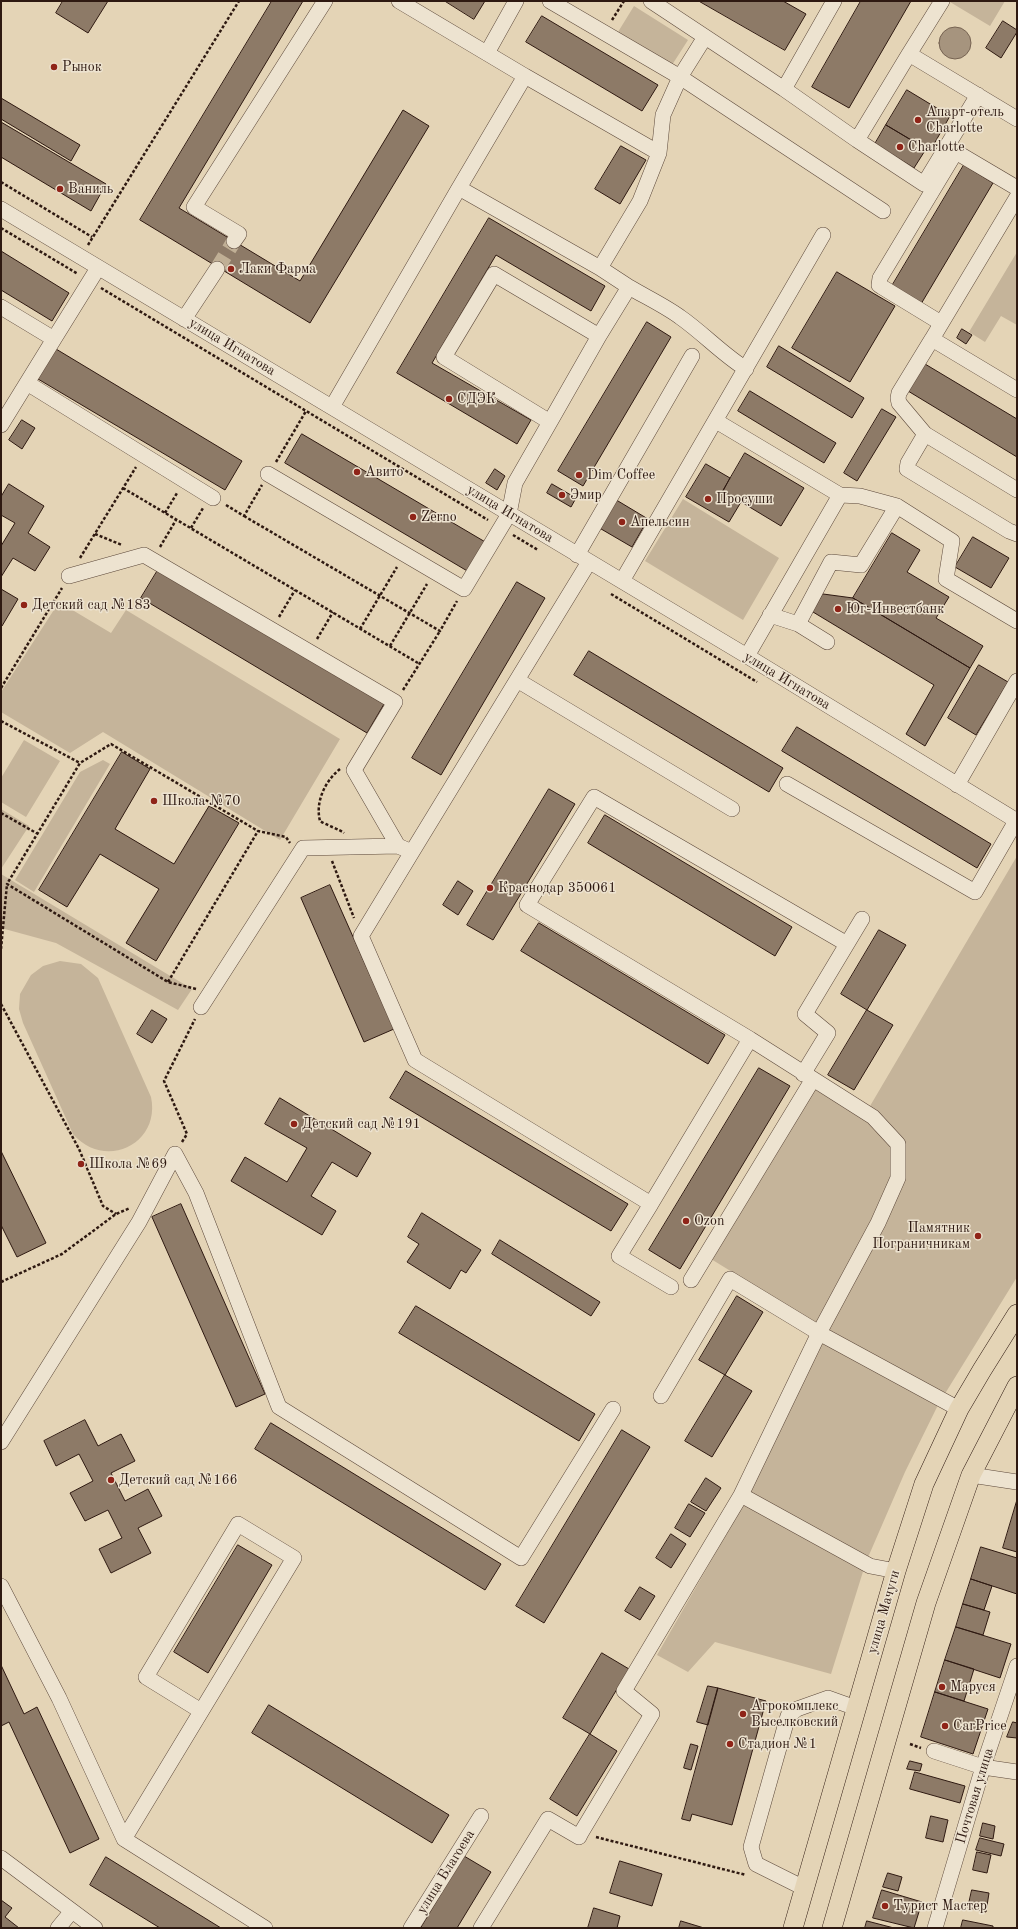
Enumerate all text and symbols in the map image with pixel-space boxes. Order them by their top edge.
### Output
place label: Рынок [62,59,102,75]
marker: Рынок [49,62,59,72]
place label: Апарт-отель Charlotte [926,104,1004,136]
marker: Апарт-отель Charlotte [913,115,923,125]
place label: Charlotte [908,139,965,155]
marker: Charlotte [895,142,905,152]
place label: Ваниль [68,181,113,197]
marker: Ваниль [55,184,65,194]
place label: Лаки Фарма [239,261,316,277]
marker: Лаки Фарма [226,264,236,274]
street label: улица Игнатова [186,314,278,380]
place label: СДЭК [457,391,496,407]
marker: СДЭК [444,394,454,404]
place label: Авито [365,464,403,480]
marker: Авито [352,467,362,477]
place label: Dim Coffee [587,467,655,483]
marker: Dim Coffee [574,470,584,480]
street label: улица Игнатова [464,481,556,547]
place label: Эмир [570,487,602,503]
marker: Эмир [557,490,567,500]
place label: Просуши [716,491,773,507]
marker: Просуши [703,494,713,504]
place label: Zerno [421,509,457,525]
marker: Zerno [408,512,418,522]
place label: Апельсин [630,514,690,530]
marker: Апельсин [617,517,627,527]
place label: Детский сад №183 [32,597,151,613]
marker: Детский сад №183 [19,600,29,610]
place label: Юг-Инвестбанк [846,601,944,617]
marker: Юг-Инвестбанк [833,604,843,614]
street label: улица Игнатова [741,648,833,714]
place label: Школа №70 [162,793,240,809]
marker: Школа №70 [149,796,159,806]
place label: Краснодар 350061 [498,880,616,896]
marker: Краснодар 350061 [485,883,495,893]
place label: Детский сад №191 [302,1116,421,1132]
marker: Детский сад №191 [289,1119,299,1129]
place label: Школа №69 [89,1156,167,1172]
marker: Школа №69 [76,1159,86,1169]
place label: Ozon [694,1213,724,1229]
marker: Ozon [681,1216,691,1226]
place label: Памятник Пограничникам [872,1220,970,1252]
marker: Памятник Пограничникам [973,1231,983,1241]
place label: Детский сад №166 [119,1472,238,1488]
marker: Детский сад №166 [106,1475,116,1485]
street label: улица Мачуги [864,1568,904,1656]
place label: Маруся [950,1679,996,1695]
marker: Маруся [937,1682,947,1692]
place label: Агрокомплекс Выселковский [751,1698,838,1730]
marker: Агрокомплекс Выселковский [738,1709,748,1719]
place label: CarPrice [953,1718,1007,1734]
marker: CarPrice [940,1721,950,1731]
place label: Стадион №1 [738,1736,817,1752]
marker: Стадион №1 [725,1739,735,1749]
street label: Почтовая улица [952,1746,998,1846]
street label: улица Благоева [413,1827,479,1917]
place label: Турист Мастер [893,1898,987,1914]
marker: Турист Мастер [880,1901,890,1911]

